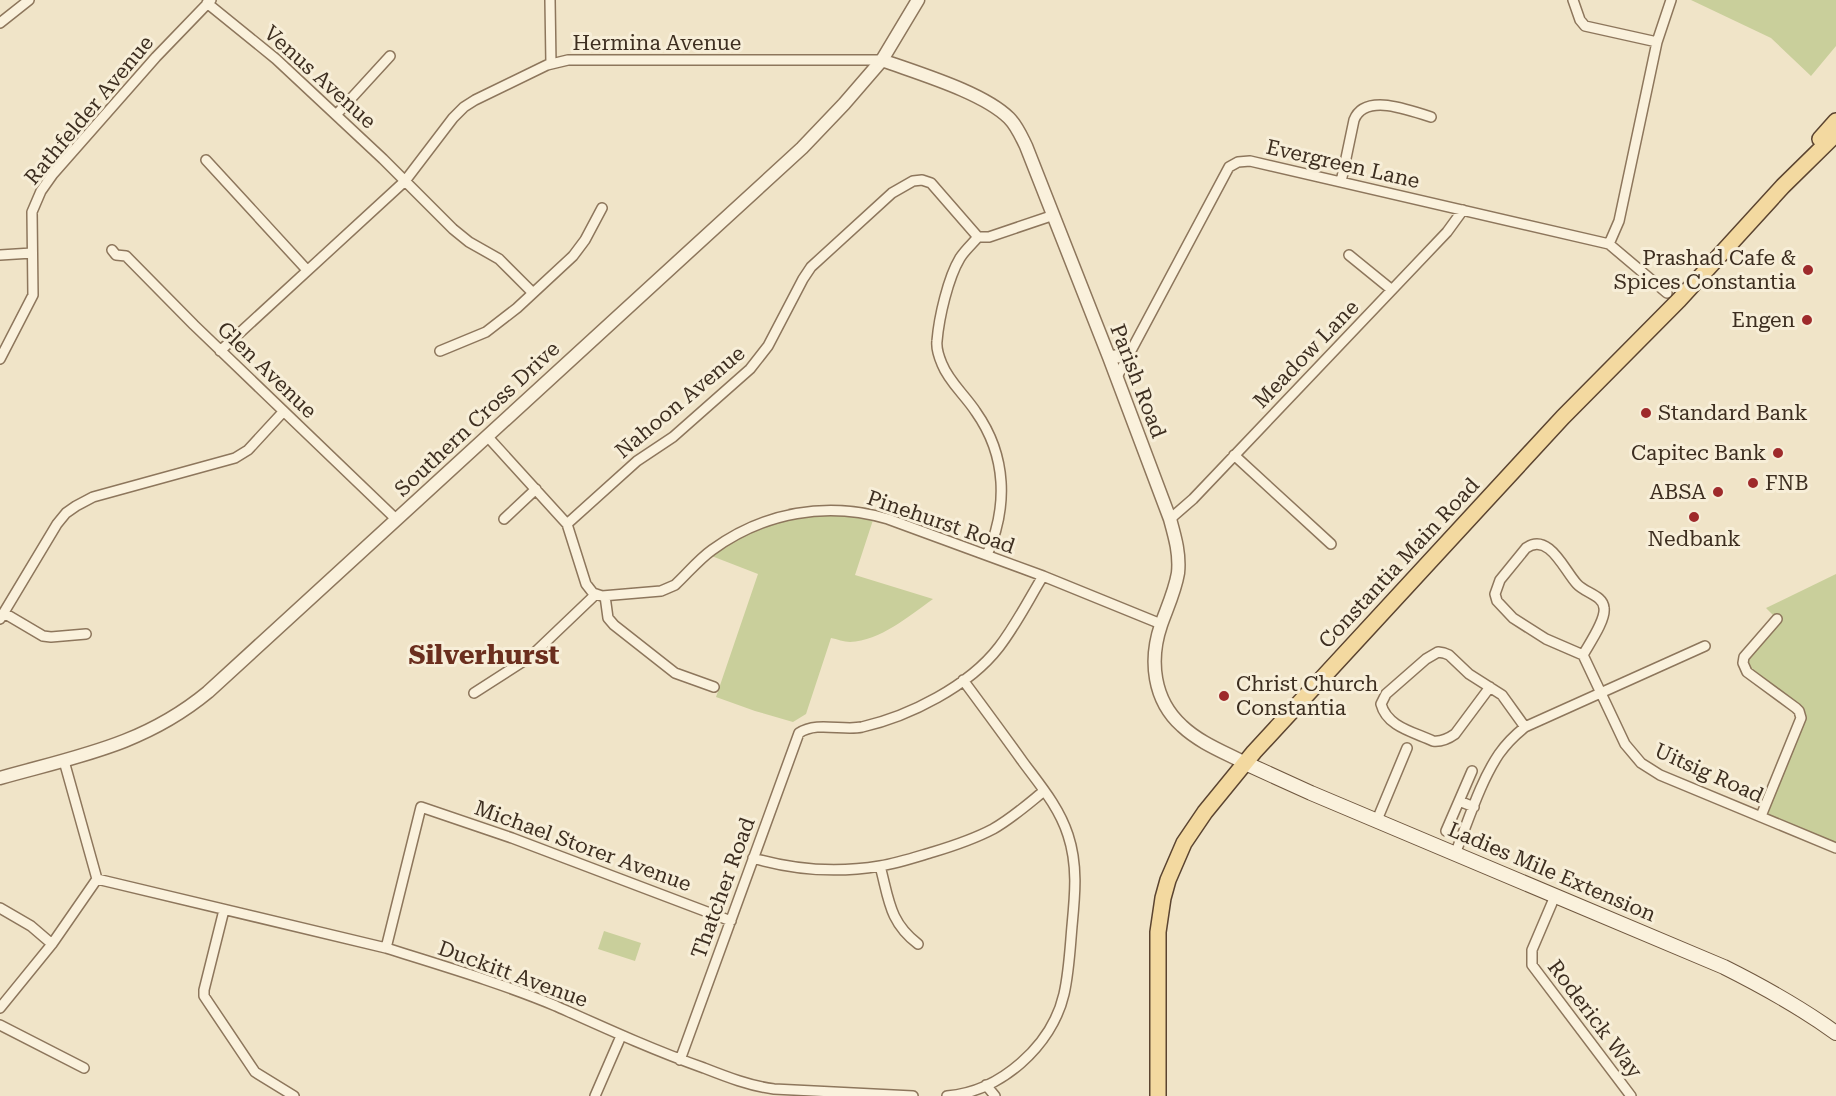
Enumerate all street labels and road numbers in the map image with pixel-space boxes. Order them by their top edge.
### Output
street label: Venus Avenue [259,21,381,133]
street label: Rathfelder Avenue [20,31,158,189]
street label: Hermina Avenue [573,31,741,55]
street label: Evergreen Lane [1264,135,1422,193]
street label: Meadow Lane [1249,295,1363,413]
street label: Glen Avenue [212,317,322,423]
street label: Parish Road [1105,321,1171,442]
street label: Southern Cross Drive [390,336,564,502]
street label: Nahoon Avenue [610,341,750,463]
street label: Constantia Main Road [1314,473,1484,653]
street label: Pinehurst Road [864,485,1019,559]
street label: Uitsig Road [1651,738,1768,808]
street label: Michael Storer Avenue [471,796,695,896]
street label: Thatcher Road [686,813,760,962]
street label: Ladies Mile Extension [1444,817,1660,927]
street label: Duckitt Avenue [435,936,591,1012]
street label: Roderick Way [1543,955,1648,1083]

